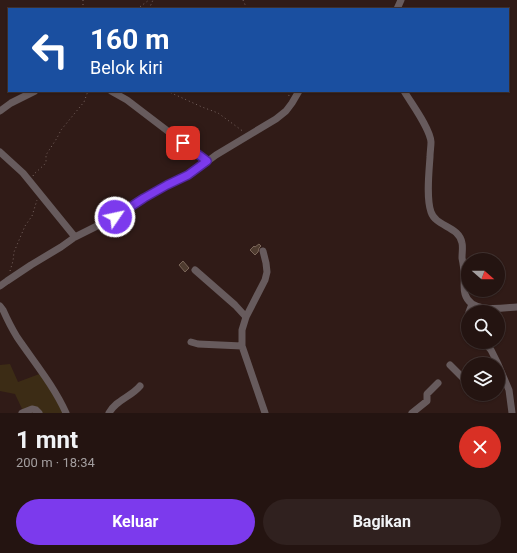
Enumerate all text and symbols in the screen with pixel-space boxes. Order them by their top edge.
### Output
text: 160 m [90,23,169,56]
icon: left [24,24,76,76]
text: Belok kiri [90,57,163,78]
pin [166,126,200,160]
icon: arrive [172,132,194,154]
position arrow [94,196,136,238]
north arrow [461,253,505,297]
map controls [461,253,505,401]
button: search [461,305,505,349]
button: layers [461,357,505,401]
text: 1 mnt [16,426,78,454]
button: close [459,426,501,468]
text: 200 m · 18:34 [16,455,95,470]
button: Keluar [16,499,255,545]
button: Bagikan [263,499,501,545]

